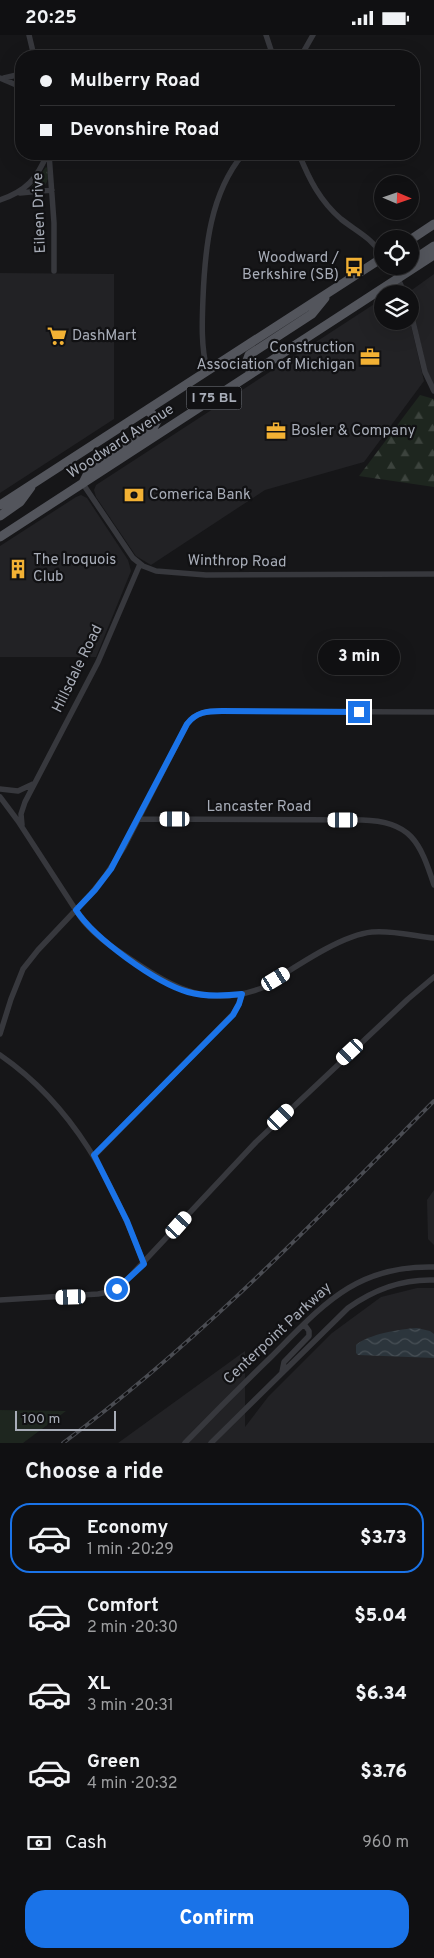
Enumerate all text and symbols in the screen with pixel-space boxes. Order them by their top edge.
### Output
text: 20:25 [25,6,77,30]
text: Mulberry Road [70,69,200,93]
text: Devonshire Road [70,118,219,142]
street label: Eileen Drive [29,172,51,254]
north arrow [374,175,419,220]
map controls [374,175,419,330]
button: locate [374,230,419,275]
place label: Woodward / Berkshire (SB) [242,249,340,285]
bus stop icon: Woodward / Berkshire (SB) [343,256,365,278]
button: layers [374,285,419,330]
supermarket icon: DashMart [46,325,68,347]
place label: DashMart [72,327,137,346]
place label: Construction Association of Michigan [196,339,355,375]
office icon: Construction Association of Michigan [359,346,381,368]
road number: I 75 BL [186,387,242,409]
street label: Woodward Avenue [64,400,178,484]
office icon: Bosler & Company [265,420,287,442]
place label: Bosler & Company [291,422,416,441]
bank icon: Comerica Bank [123,484,145,506]
place label: Comerica Bank [149,486,251,505]
place label: The Iroquois Club [33,551,116,587]
street label: Winthrop Road [187,552,287,572]
building icon: The Iroquois Club [7,558,29,580]
street label: Hillsdale Road [49,622,107,716]
callout: 3 min [318,639,400,675]
text: 3 min [338,647,380,667]
route end [348,701,370,723]
street label: Lancaster Road [206,798,312,817]
car [160,812,190,827]
car [328,813,358,828]
car [259,965,292,993]
car [333,1036,366,1068]
car [264,1101,297,1133]
car [163,1209,194,1241]
route start [106,1278,128,1300]
street label: Centerpoint Parkway [220,1279,336,1389]
car [55,1289,86,1305]
scale bar [15,1408,116,1431]
text: 100 m [22,1411,60,1428]
text: Choose a ride [25,1459,163,1486]
icon: car [27,1516,72,1561]
text: Economy [87,1516,168,1540]
text: $3.73 [360,1526,407,1550]
text: 1 min · 20:29 [87,1540,174,1560]
icon: car [27,1594,72,1639]
text: Comfort [87,1594,159,1618]
text: $5.04 [354,1604,407,1628]
text: 2 min · 20:30 [87,1618,178,1638]
icon: car [27,1672,72,1717]
text: XL [87,1672,110,1696]
text: $6.34 [355,1682,407,1706]
text: 3 min · 20:31 [87,1696,174,1716]
icon: car [27,1750,72,1795]
text: Green [87,1750,140,1774]
text: $3.76 [360,1760,407,1784]
text: 4 min · 20:32 [87,1774,178,1794]
icon: cash [25,1829,53,1857]
text: Cash [65,1831,107,1855]
text: 960 m [362,1833,409,1853]
button: Confirm [25,1890,409,1948]

